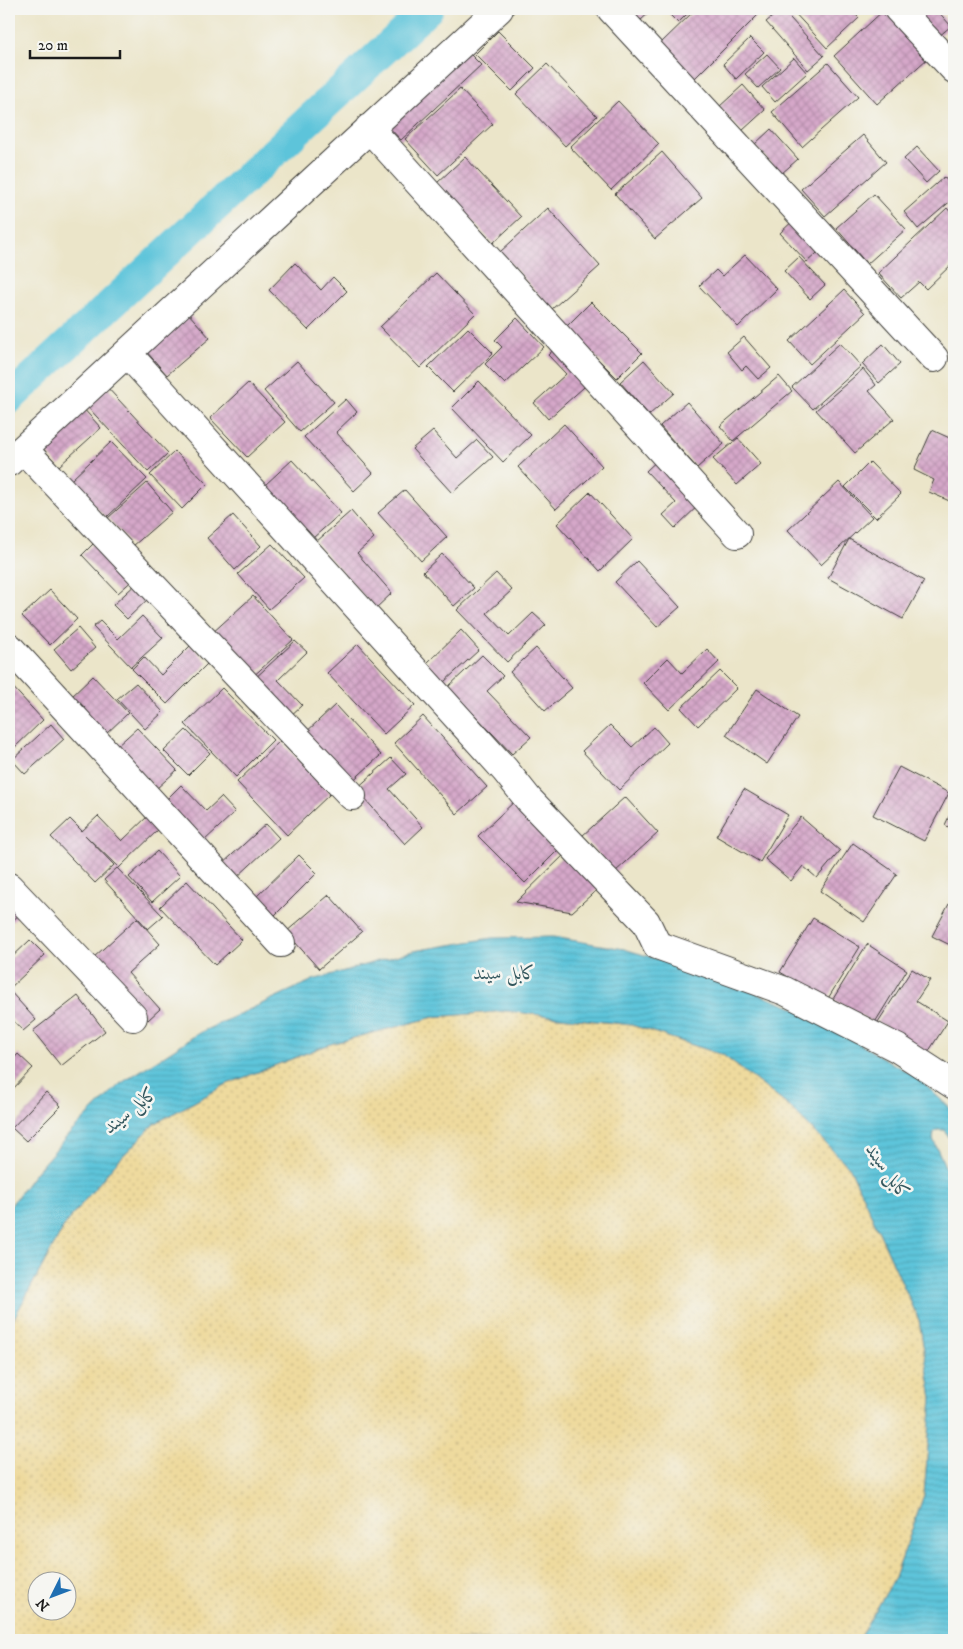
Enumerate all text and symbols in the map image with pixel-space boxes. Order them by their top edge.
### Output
scale bar [30,28,120,60]
text: 20 m [38,36,68,55]
water label: کابل سيند [473,962,537,986]
water label: کابل سيند [99,1081,164,1140]
water label: کابل سيند [859,1139,915,1205]
north arrow [28,1572,78,1622]
text: N [32,1593,54,1614]

